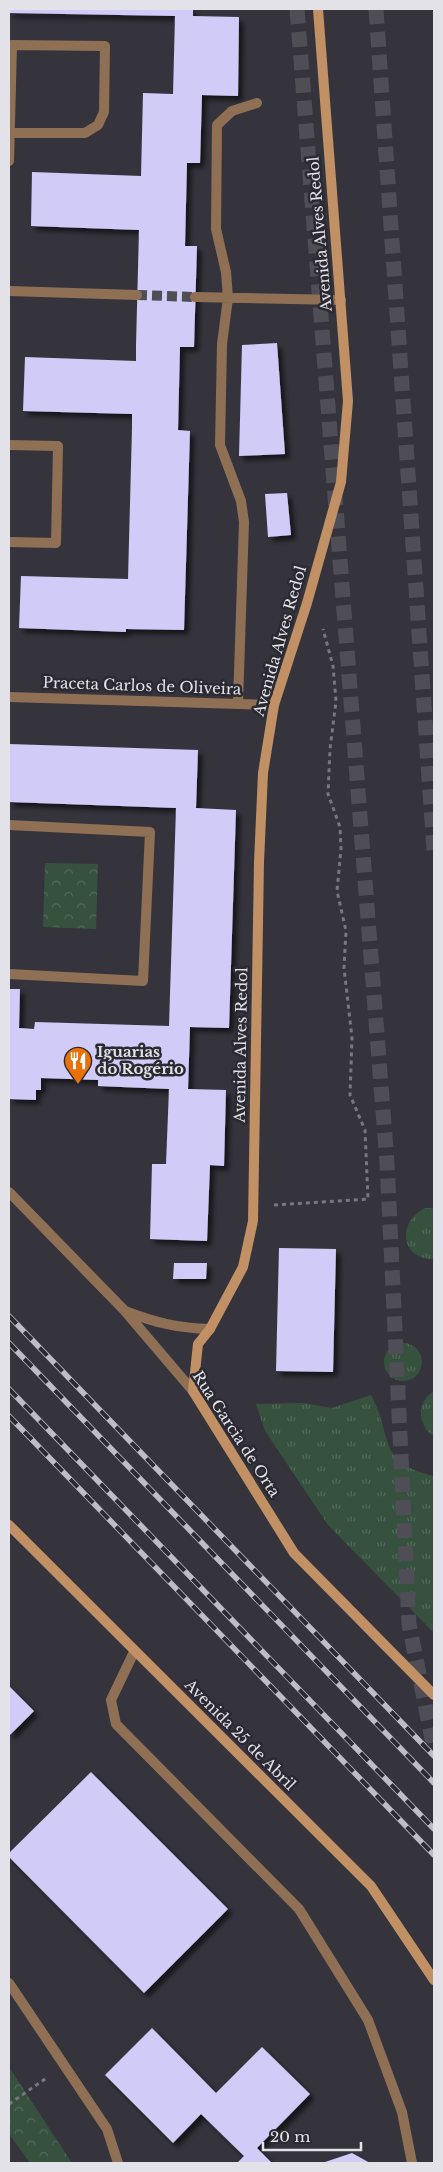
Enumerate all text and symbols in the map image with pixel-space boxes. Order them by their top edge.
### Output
street label: Avenida Alves Redol [303,156,336,313]
street label: Avenida Alves Redol [249,563,310,719]
street label: Praceta Carlos de Oliveira [42,673,242,698]
street label: Avenida Alves Redol [230,967,251,1124]
place label: Iguarias do Rogério [97,1042,184,1078]
restaurant icon: Iguarias do Rogério [63,1046,93,1085]
street label: Rua Garcia de Orta [189,1367,285,1501]
street label: Avenida 25 de Abril [180,1674,300,1794]
scale bar [263,2120,360,2152]
text: 20 m [270,2127,310,2146]

